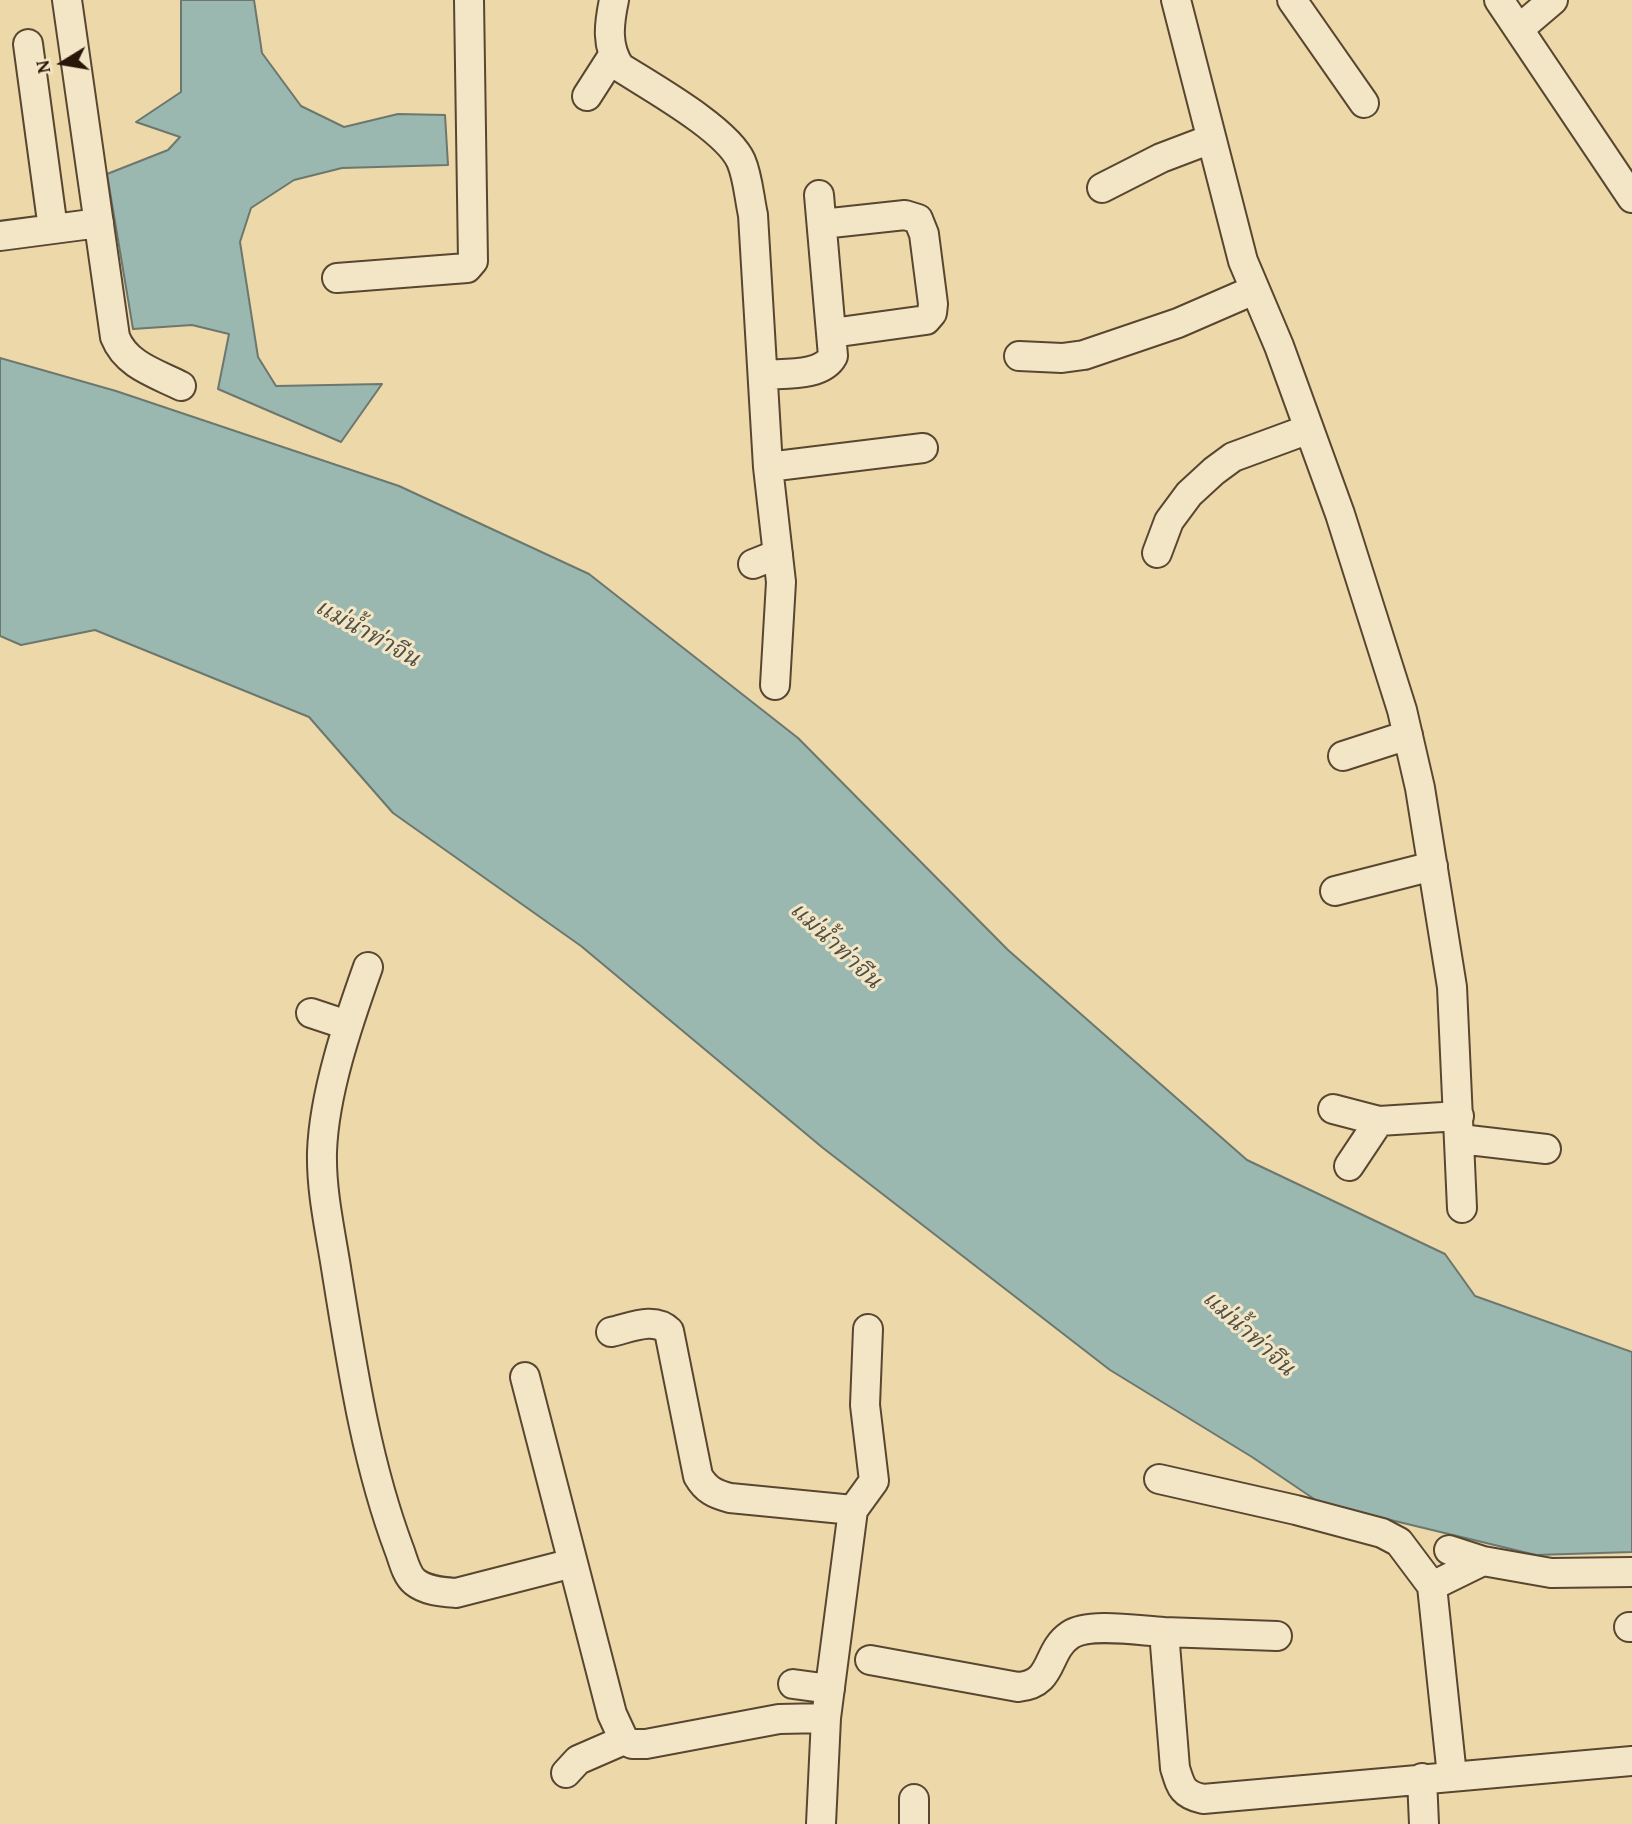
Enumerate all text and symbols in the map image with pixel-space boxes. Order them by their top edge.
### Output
north arrow [28,28,98,98]
text: N [27,58,57,76]
water label: แม่น้ำท่าจีน [310,594,424,674]
water label: แม่น้ำท่าจีน [783,896,887,996]
water label: แม่น้ำท่าจีน [1196,1285,1300,1383]

